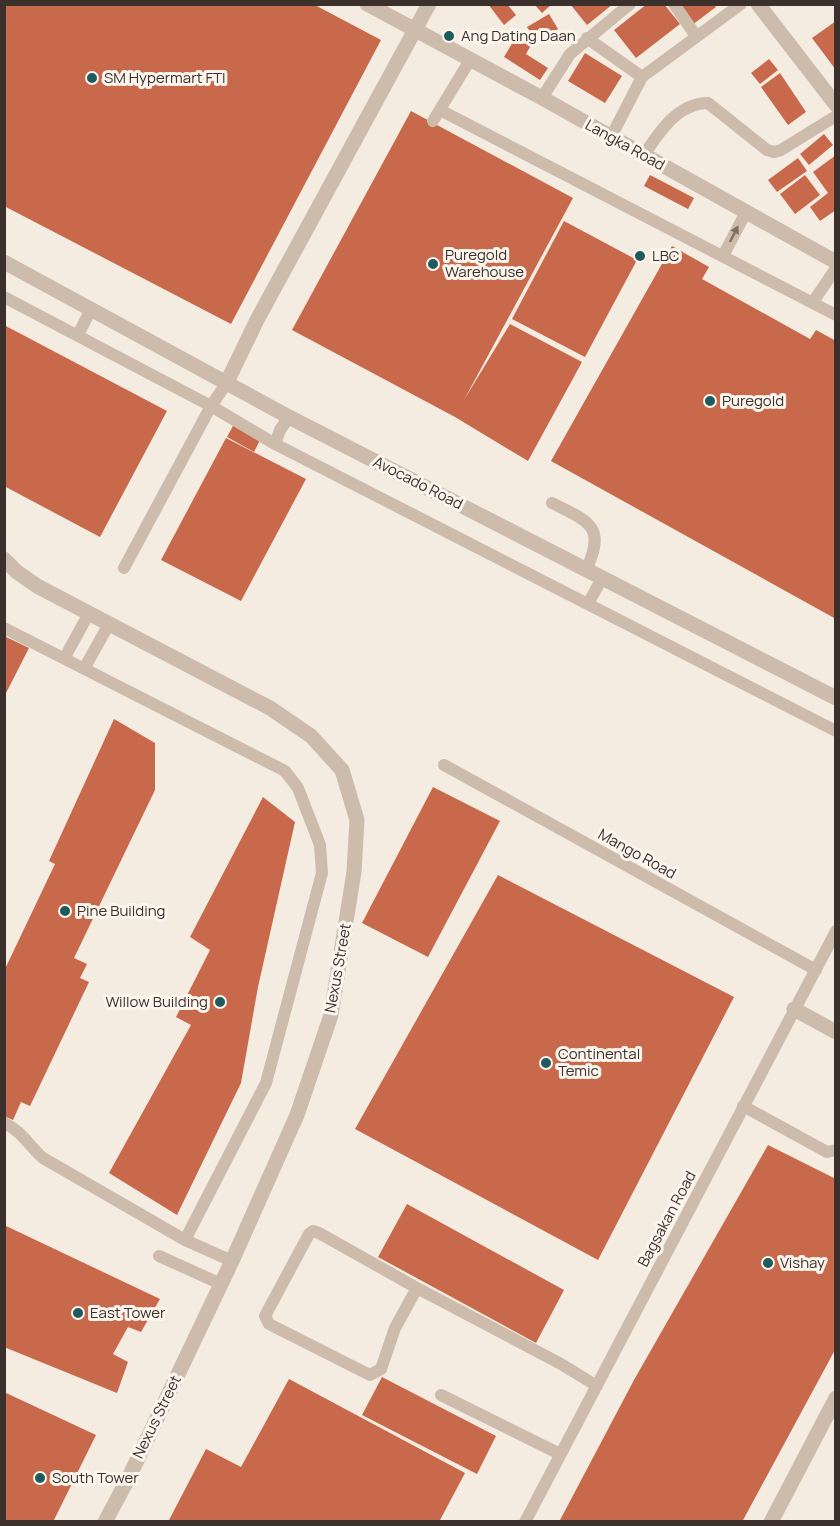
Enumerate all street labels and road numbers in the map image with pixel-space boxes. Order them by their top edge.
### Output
street label: Langka Road [582,114,669,175]
street label: Avocado Road [370,451,467,514]
street label: Mango Road [594,823,680,884]
street label: Nexus Street [319,922,356,1014]
street label: Bagsakan Road [632,1167,701,1270]
street label: Nexus Street [127,1372,186,1462]

